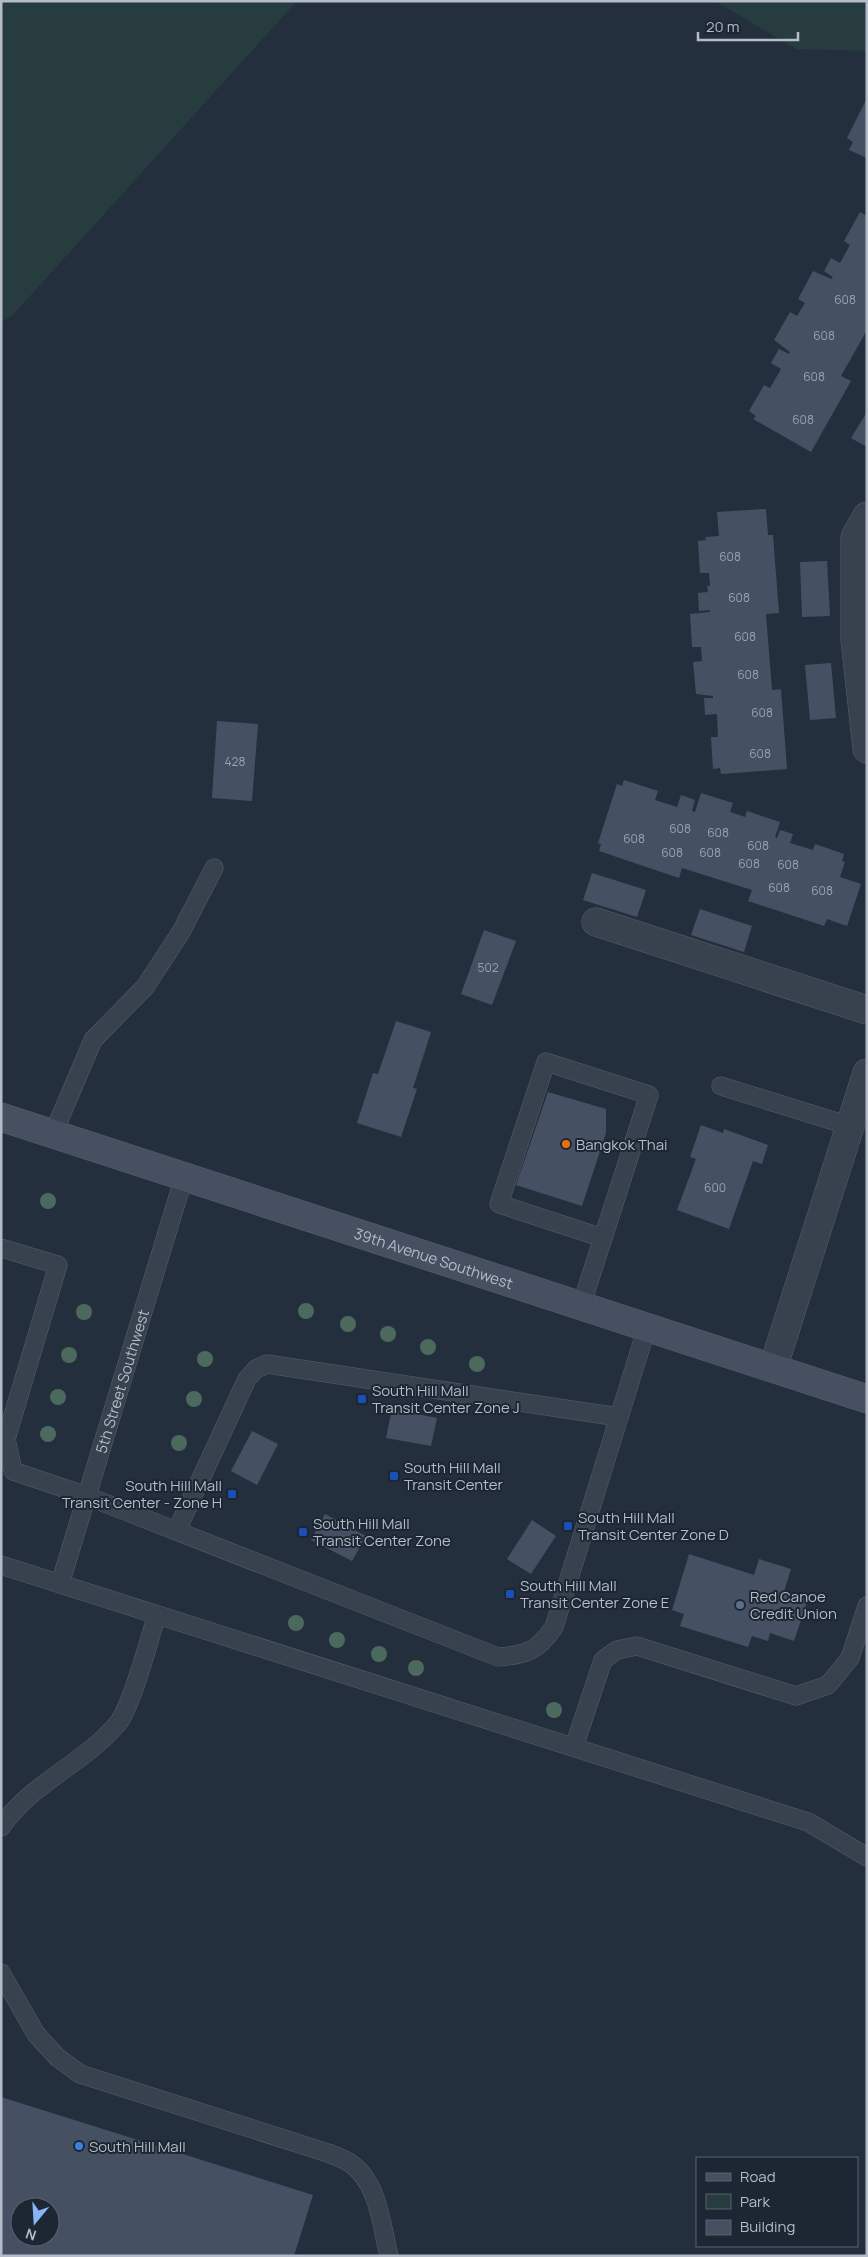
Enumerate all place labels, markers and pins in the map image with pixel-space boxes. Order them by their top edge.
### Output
place label: Bangkok Thai [576,1134,668,1155]
marker: Bangkok Thai [560,1138,572,1150]
place label: South Hill Mall Transit Center Zone J [372,1380,520,1418]
marker: South Hill Mall Transit Center Zone J [356,1393,368,1405]
place label: South Hill Mall Transit Center [404,1457,504,1495]
marker: South Hill Mall Transit Center [388,1470,400,1482]
place label: South Hill Mall Transit Center - Zone H [62,1475,222,1513]
marker: South Hill Mall Transit Center - Zone H [226,1488,238,1500]
place label: South Hill Mall Transit Center Zone D [578,1507,729,1545]
place label: South Hill Mall Transit Center Zone [313,1513,451,1551]
marker: South Hill Mall Transit Center Zone D [562,1520,574,1532]
marker: South Hill Mall Transit Center Zone [297,1526,309,1538]
place label: South Hill Mall Transit Center Zone E [520,1575,669,1613]
place label: Red Canoe Credit Union [750,1586,837,1624]
marker: South Hill Mall Transit Center Zone E [504,1588,516,1600]
marker: Red Canoe Credit Union [734,1599,746,1611]
place label: South Hill Mall [89,2136,186,2157]
marker: South Hill Mall [73,2140,85,2152]

